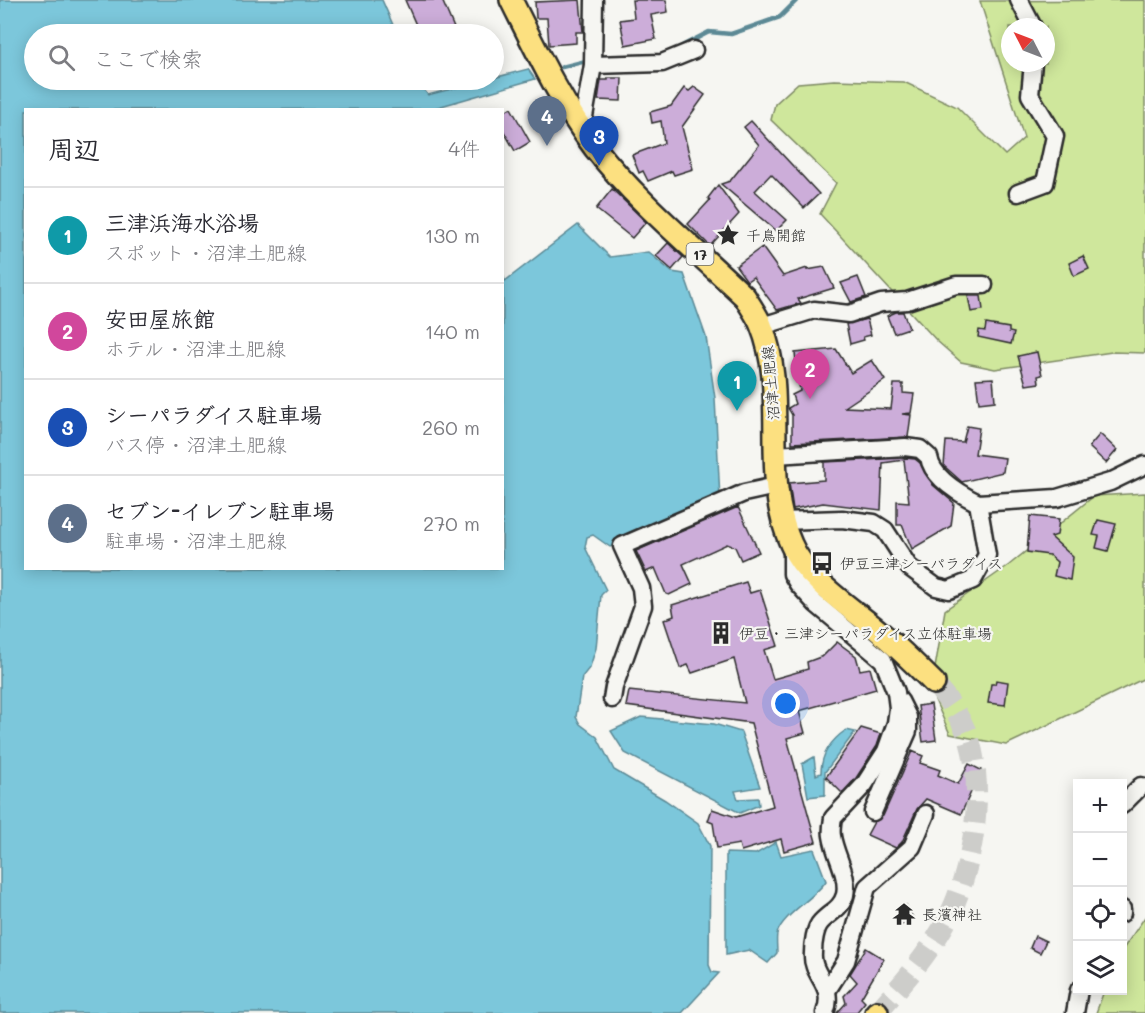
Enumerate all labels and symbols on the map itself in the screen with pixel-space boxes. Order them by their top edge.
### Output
north arrow [1001,18,1055,72]
pin: 4 [528,96,566,146]
pin: 3 [580,116,618,166]
place icon: 千鳥開館 [715,222,741,248]
place label: 千鳥開館 [746,225,806,245]
road number: 17 [686,243,714,265]
street label: 沼津土肥線 [757,345,783,421]
pin: 2 [790,350,830,399]
pin: 1 [718,362,756,411]
bus stop icon: 伊豆三津シーパラダイス [809,550,835,576]
place label: 伊豆三津シーパラダイス [840,553,1003,573]
building icon: 伊豆・三津シーパラダイス立体駐車場 [708,620,734,646]
place label: 伊豆・三津シーパラダイス立体駐車場 [739,623,992,643]
your location [771,689,800,718]
temple icon: 長濱神社 [891,901,917,927]
place label: 長濱神社 [922,904,982,924]

